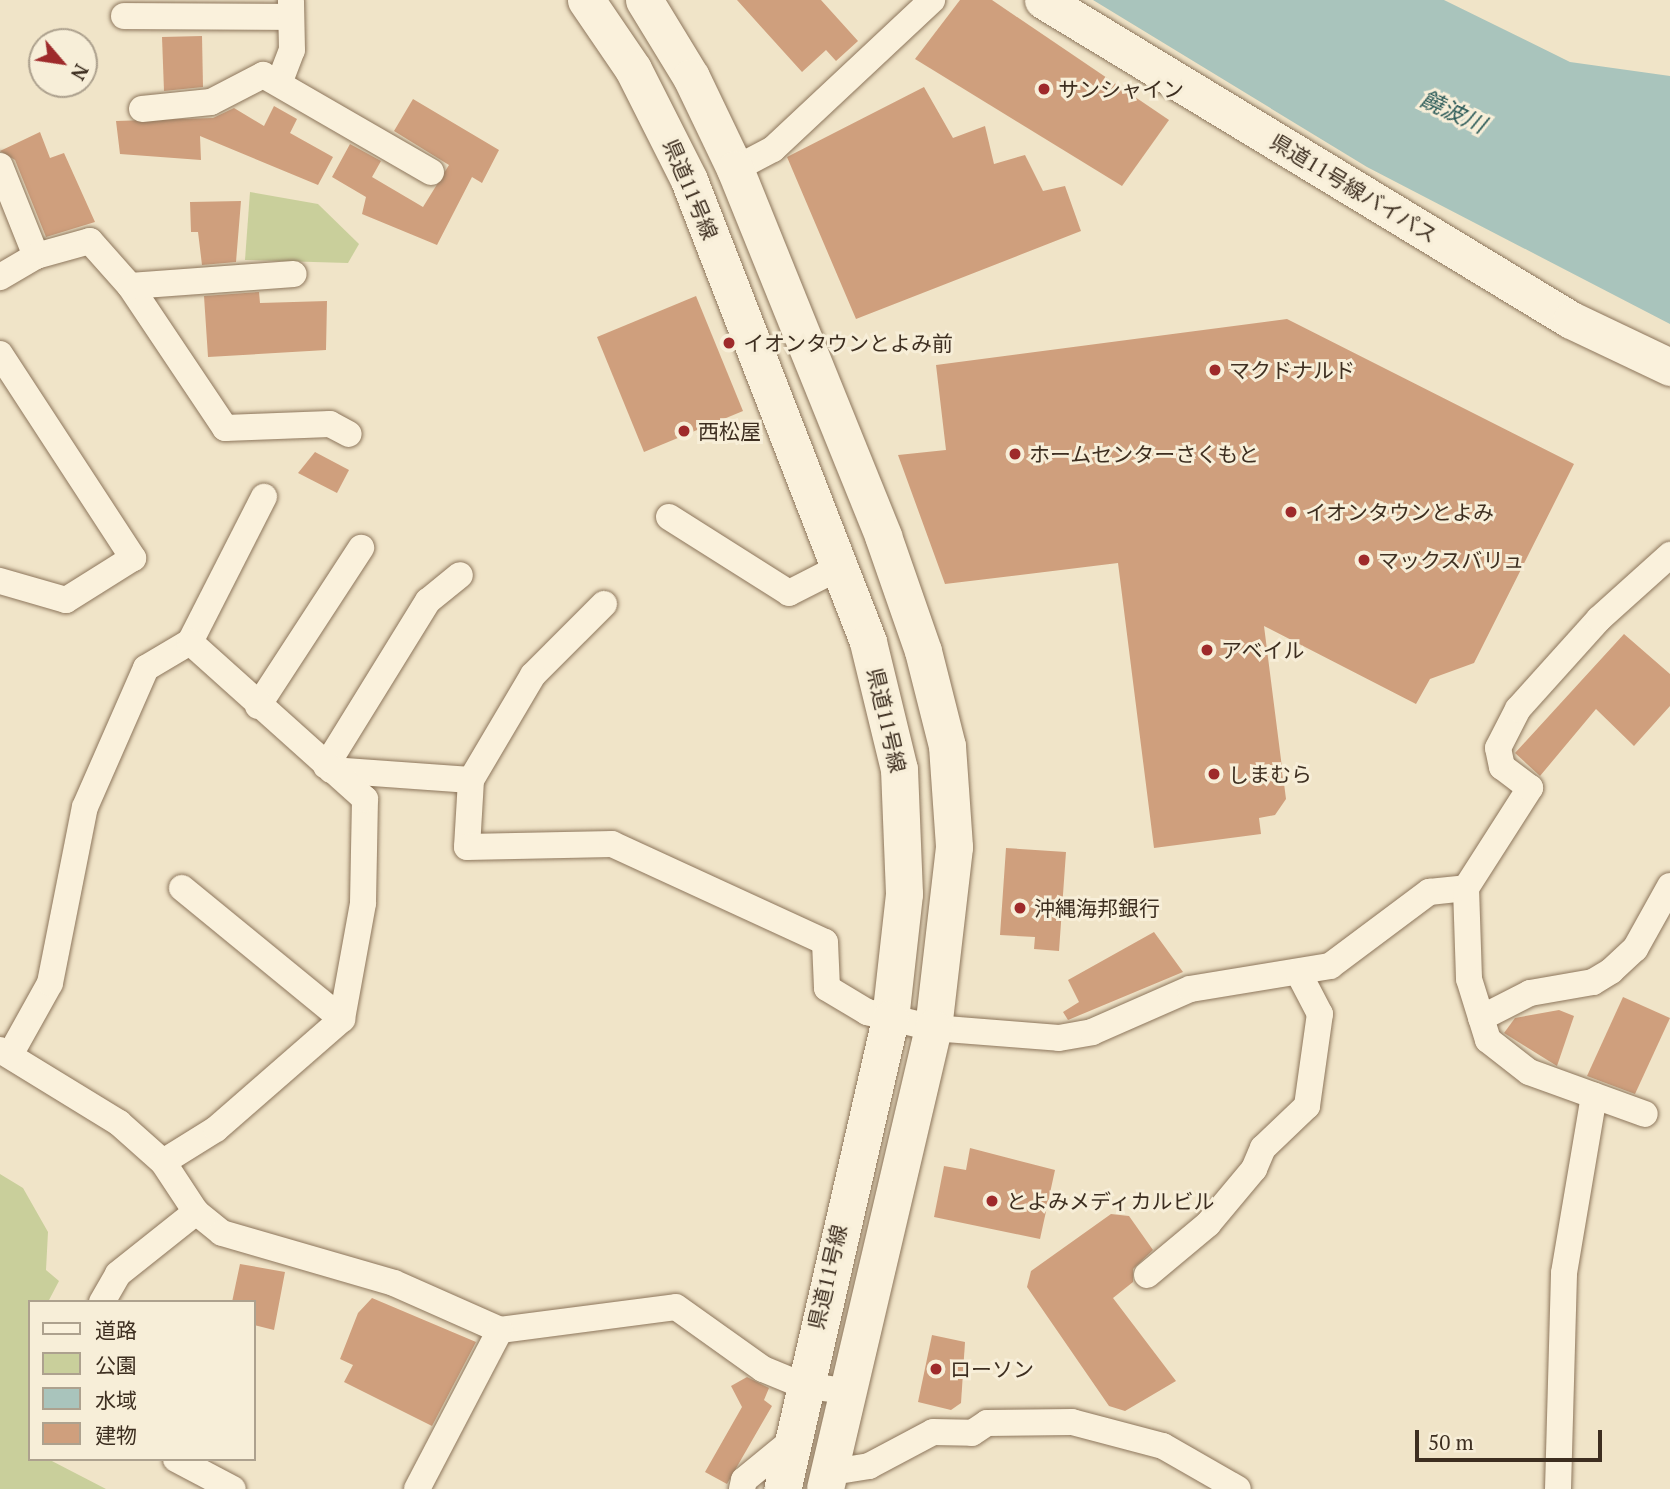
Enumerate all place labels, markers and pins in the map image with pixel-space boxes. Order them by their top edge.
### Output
place label: サンシャイン [1058,76,1184,102]
marker: サンシャイン [1036,81,1052,97]
place label: イオンタウンとよみ前 [743,330,953,356]
marker: イオンタウンとよみ前 [721,335,737,351]
place label: マクドナルド [1229,357,1355,383]
marker: マクドナルド [1207,362,1223,378]
place label: 西松屋 [698,418,761,444]
marker: 西松屋 [676,423,692,439]
place label: ホームセンターさくもと [1029,441,1260,467]
marker: ホームセンターさくもと [1007,446,1023,462]
place label: イオンタウンとよみ [1305,499,1494,525]
marker: イオンタウンとよみ [1283,504,1299,520]
place label: マックスバリュ [1378,547,1525,573]
marker: マックスバリュ [1356,552,1372,568]
place label: アベイル [1221,637,1305,663]
marker: アベイル [1199,642,1215,658]
place label: しまむら [1228,761,1312,787]
marker: しまむら [1206,766,1222,782]
place label: 沖縄海邦銀行 [1034,895,1160,921]
marker: 沖縄海邦銀行 [1012,900,1028,916]
place label: とよみメディカルビル [1006,1188,1216,1214]
marker: とよみメディカルビル [984,1193,1000,1209]
place label: ローソン [950,1356,1034,1382]
marker: ローソン [928,1361,944,1377]

